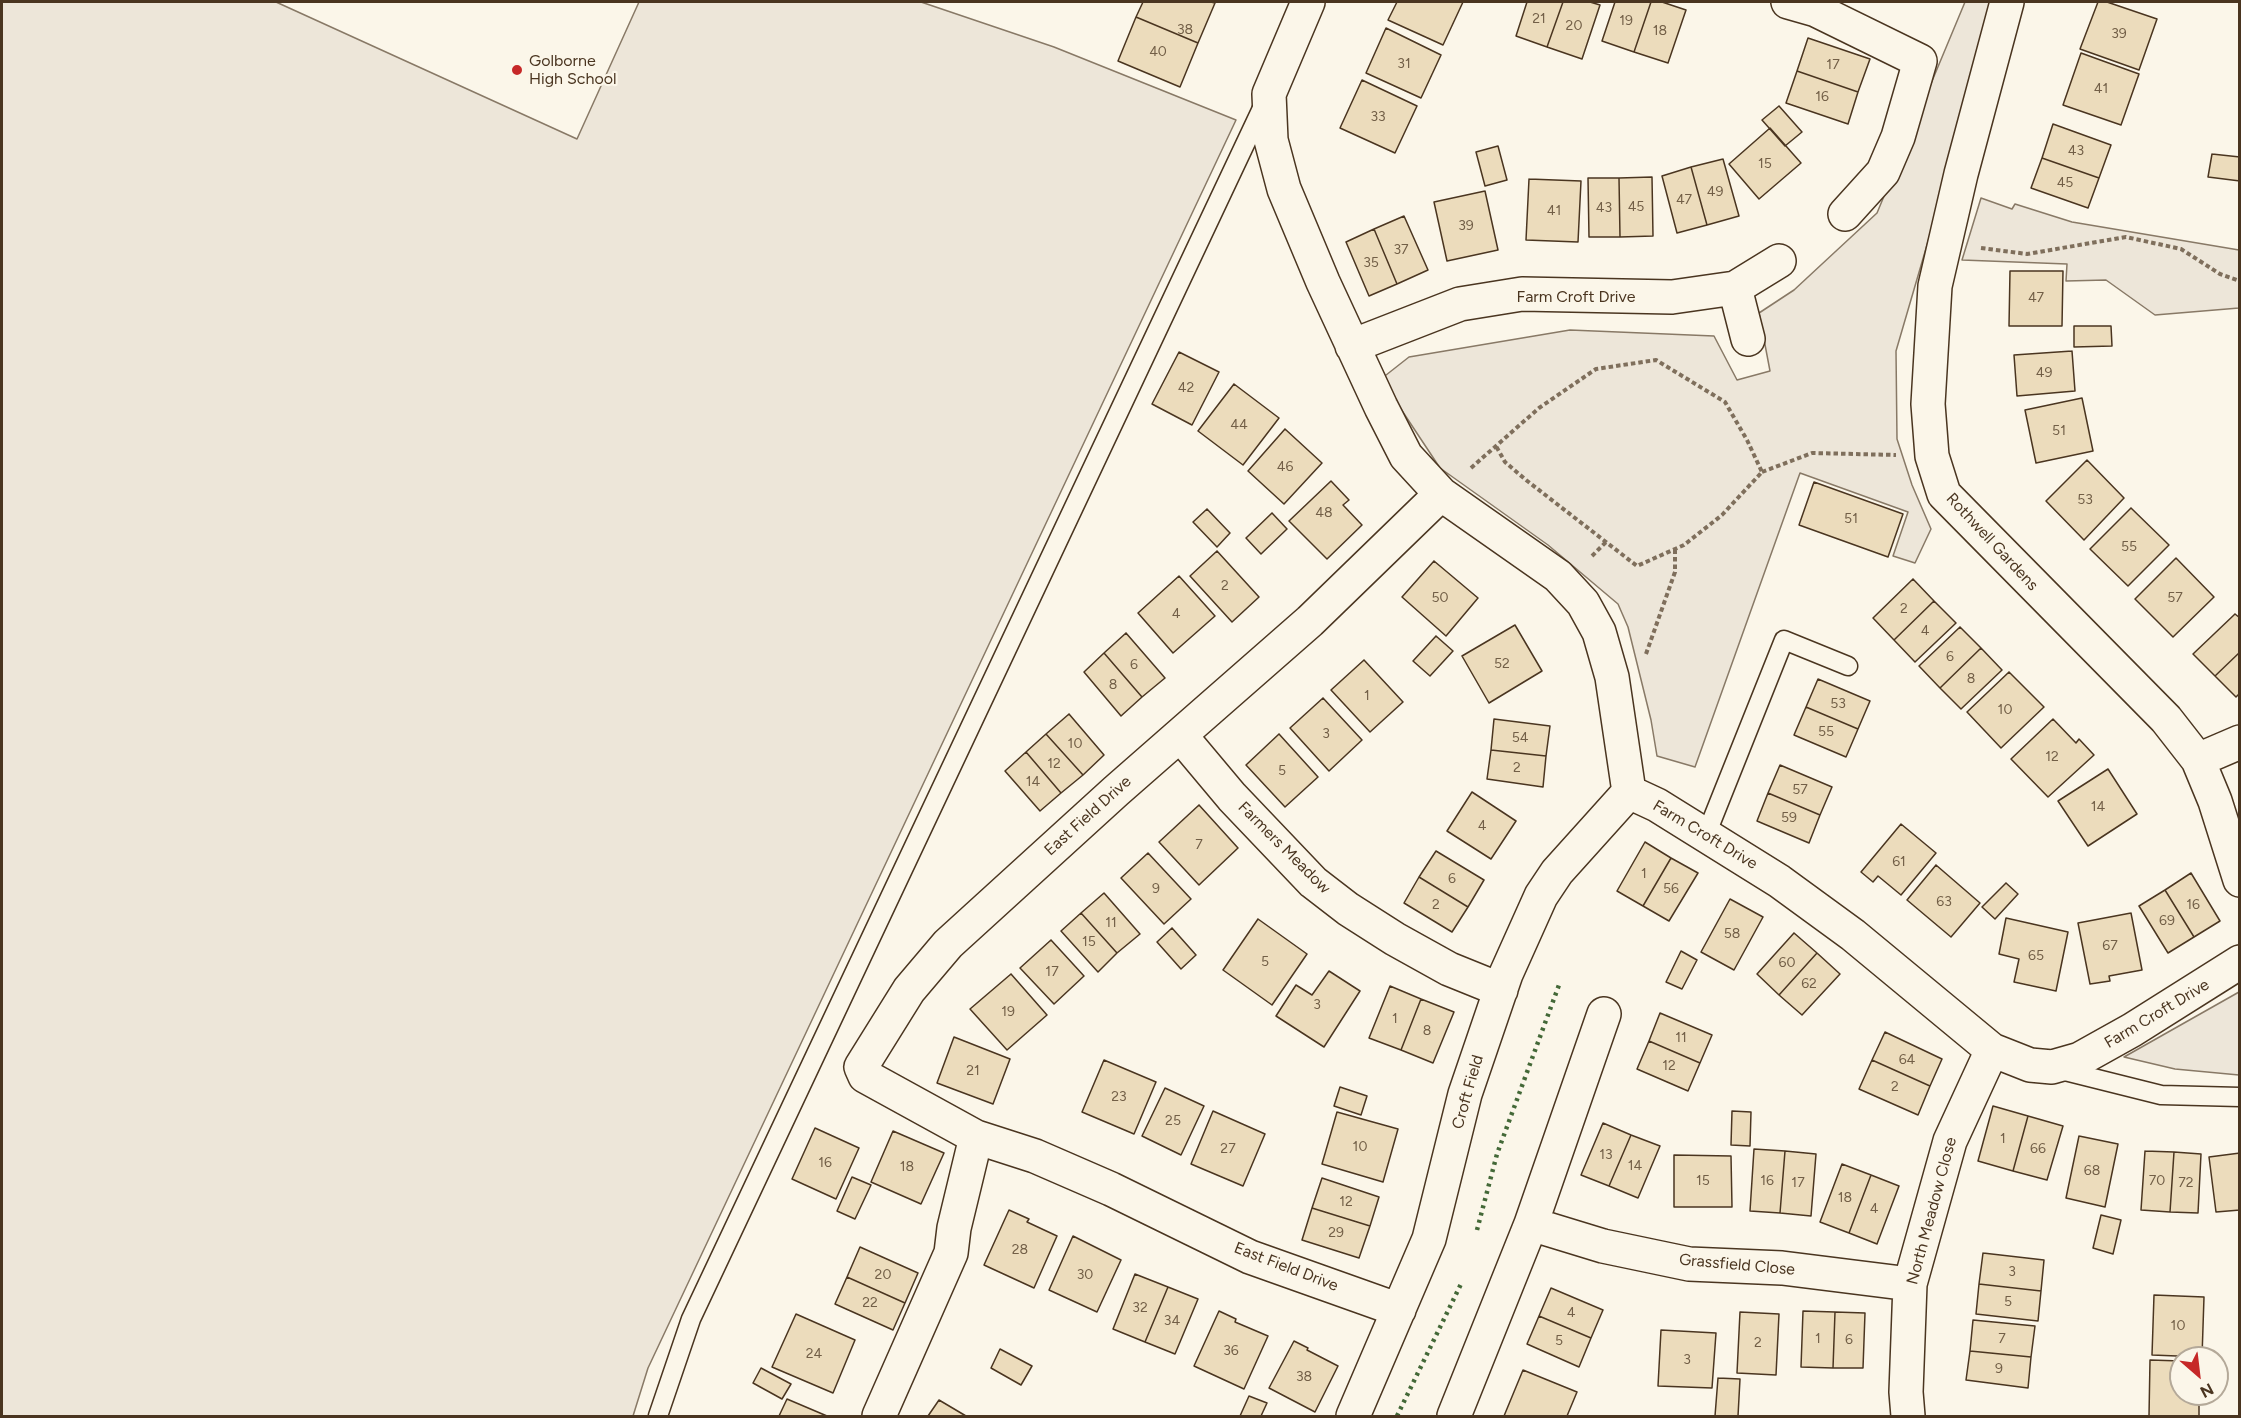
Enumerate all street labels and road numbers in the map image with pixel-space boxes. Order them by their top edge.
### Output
street label: Farm Croft Drive [1517,287,1635,307]
street label: Rothwell Gardens [1942,489,2042,595]
street label: East Field Drive [1041,772,1135,860]
street label: Farm Croft Drive [1649,796,1761,874]
street label: Farmers Meadow [1234,798,1334,898]
street label: Farm Croft Drive [2101,975,2213,1053]
street label: Croft Field [1448,1053,1488,1131]
street label: North Meadow Close [1903,1135,1961,1287]
street label: East Field Drive [1231,1238,1341,1296]
street label: Grassfield Close [1678,1250,1796,1280]

